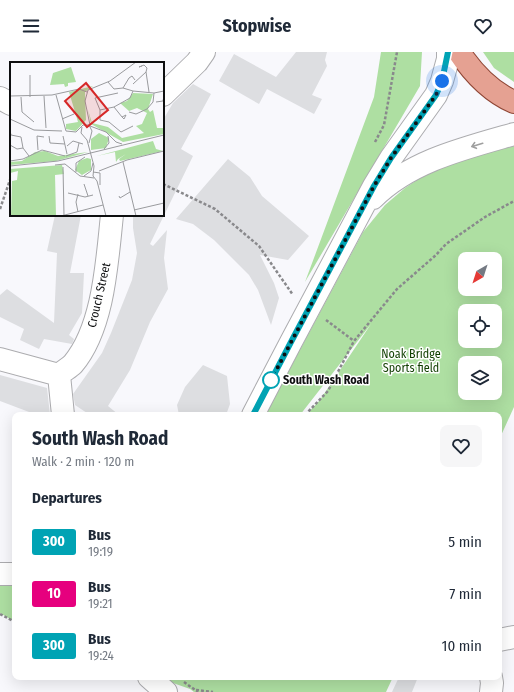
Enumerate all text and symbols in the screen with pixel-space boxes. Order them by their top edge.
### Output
icon: menu [20,15,42,37]
text: Stopwise [223,15,291,37]
icon: heart [472,15,494,37]
inset map [10,62,164,216]
your location [432,71,452,91]
one-way arrow [470,142,483,149]
north arrow [458,252,502,296]
map controls [458,252,502,400]
street label: Crouch Street [85,261,113,329]
button: locate [458,304,502,348]
park label: Noak Bridge Sports field [381,347,441,375]
button: layers [458,356,502,400]
marker: South Wash Road [262,371,280,389]
place label: South Wash Road [283,373,369,387]
button: heart [440,425,482,467]
text: South Wash Road [32,427,168,450]
text: Walk · 2 min · 120 m [32,454,134,469]
text: Departures [32,489,102,507]
text: Bus [88,526,111,544]
text: 300 [43,533,65,550]
text: 5 min [448,533,482,551]
text: 19:19 [88,544,113,559]
text: Bus [88,578,111,596]
text: 10 [47,585,61,602]
text: 7 min [449,585,482,603]
text: 19:21 [88,596,113,611]
text: Bus [88,630,111,648]
text: 300 [43,637,65,654]
text: 10 min [442,637,482,655]
text: 19:24 [88,648,114,663]

